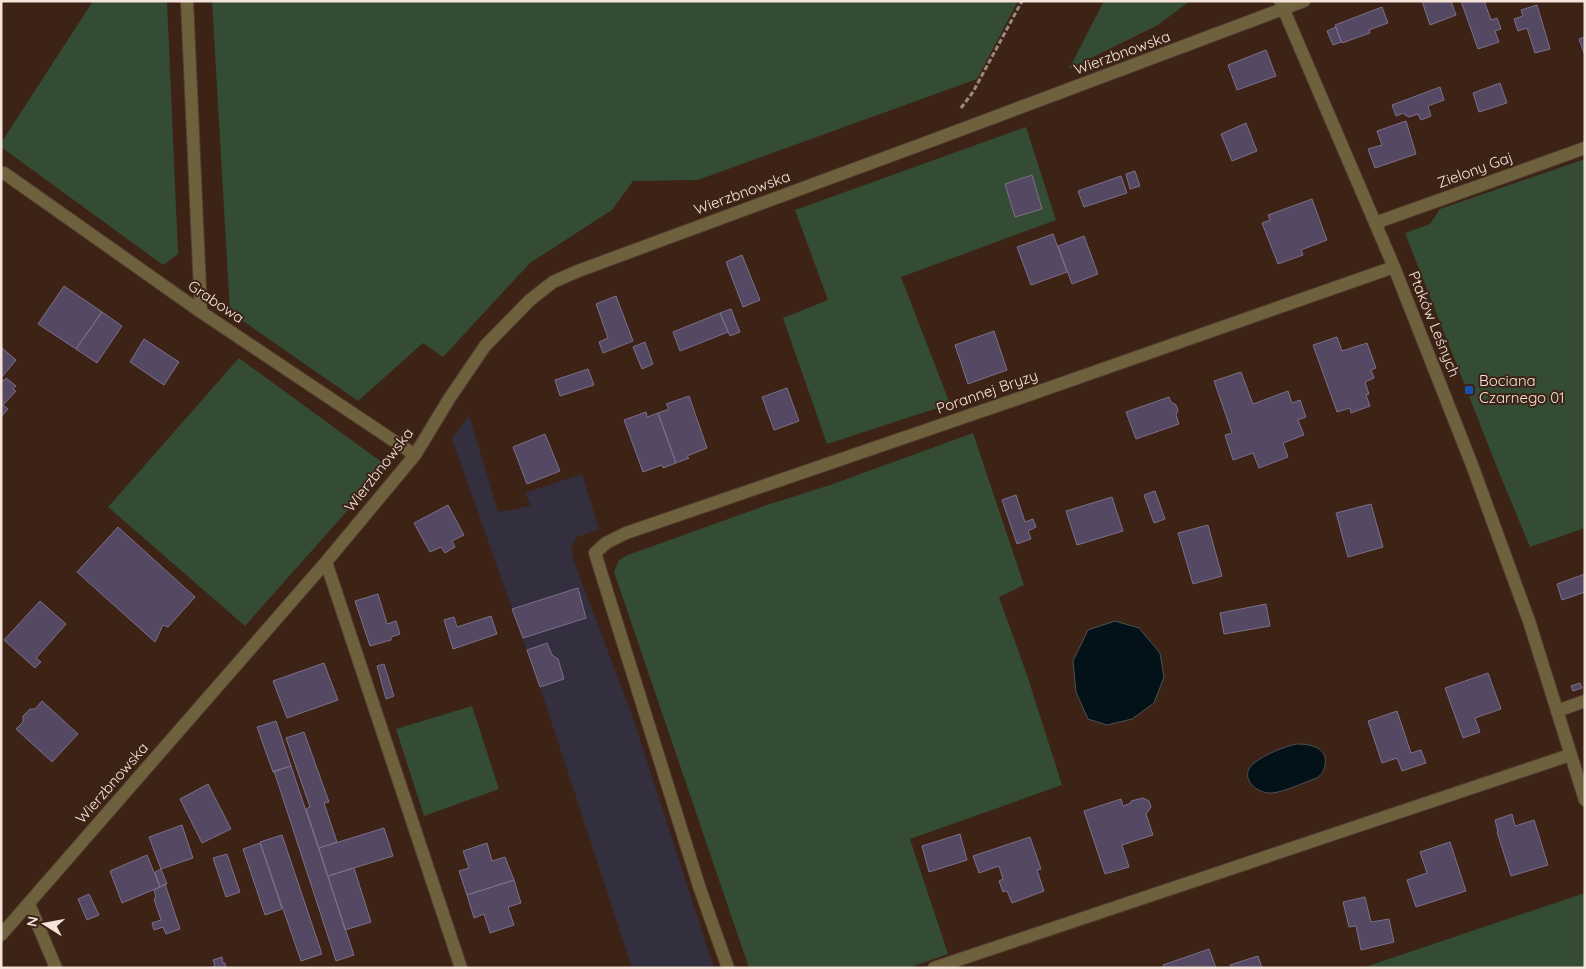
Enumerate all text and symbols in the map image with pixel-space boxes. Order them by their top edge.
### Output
street label: Wierzbnowska [1071,26,1173,79]
street label: Zielony Gaj [1435,147,1515,192]
street label: Wierzbnowska [691,166,793,219]
street label: Ptaków Leśnych [1405,268,1464,380]
street label: Grabowa [185,276,248,327]
street label: Porannej Bryzy [934,365,1040,418]
place label: Bociana Czarnego 01 [1479,371,1565,407]
marker: Bociana Czarnego 01 [1463,384,1475,396]
street label: Wierzbnowska [340,424,417,515]
street label: Wierzbnowska [71,738,152,827]
north arrow [20,899,70,949]
text: N [22,915,42,928]

